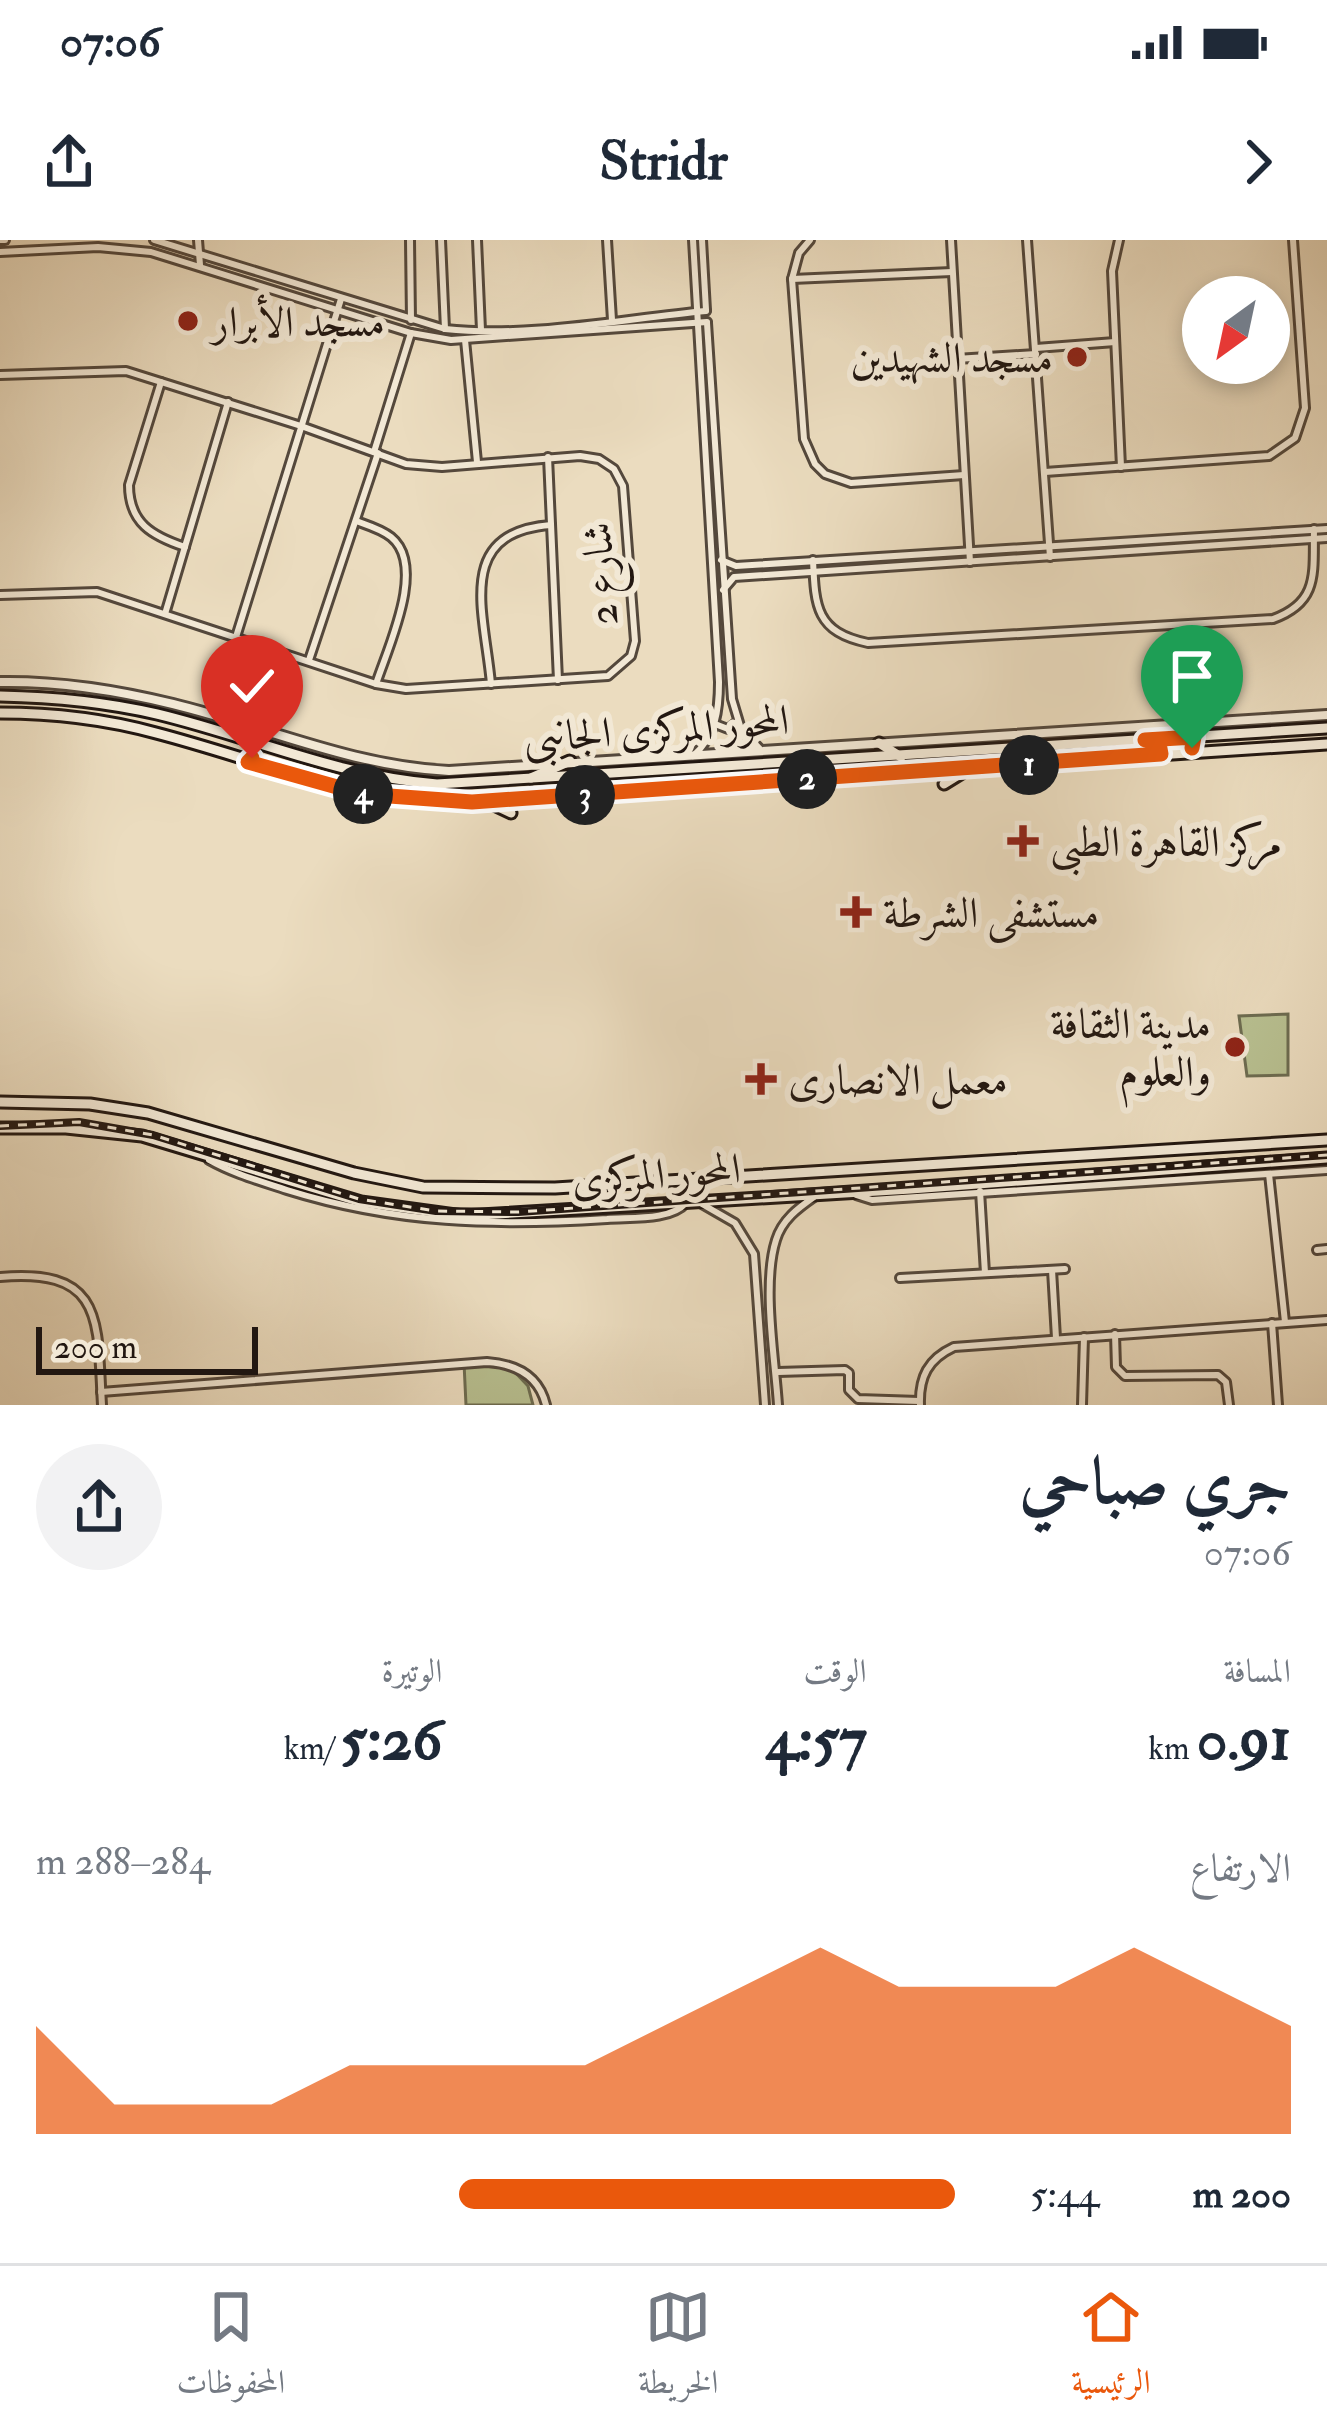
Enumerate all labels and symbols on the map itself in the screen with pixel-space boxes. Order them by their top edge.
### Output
north arrow [1182,276,1290,384]
place label: مسجد الأبرار [208,294,385,349]
marker: مسجد الأبرار [175,308,201,334]
place label: مسجد الشهيدين [850,333,1053,385]
marker: مسجد الشهيدين [1064,344,1090,370]
street label: شارع 2 [571,520,639,627]
pin [1141,625,1243,748]
pin [201,635,303,758]
street label: المحور المركزى الجانبى [522,695,791,768]
pin: 1 [999,735,1059,795]
pin: 2 [777,749,837,809]
pin: 4 [333,764,393,824]
pin: 3 [555,765,615,825]
place label: مركز القاهرة الطبى [1050,817,1282,876]
marker: مركز القاهرة الطبى [1007,825,1039,857]
place label: مستشفى الشرطة [883,888,1099,943]
marker: مستشفى الشرطة [840,896,872,928]
place label: مدينة الثقافة والعلوم [1050,999,1211,1108]
marker: مدينة الثقافة والعلوم [1222,1034,1248,1060]
place label: معمل الانصارى [788,1055,1008,1109]
marker: معمل الانصارى [745,1063,777,1095]
street label: المحور المركزى [570,1143,742,1207]
scale bar [36,1321,258,1374]

